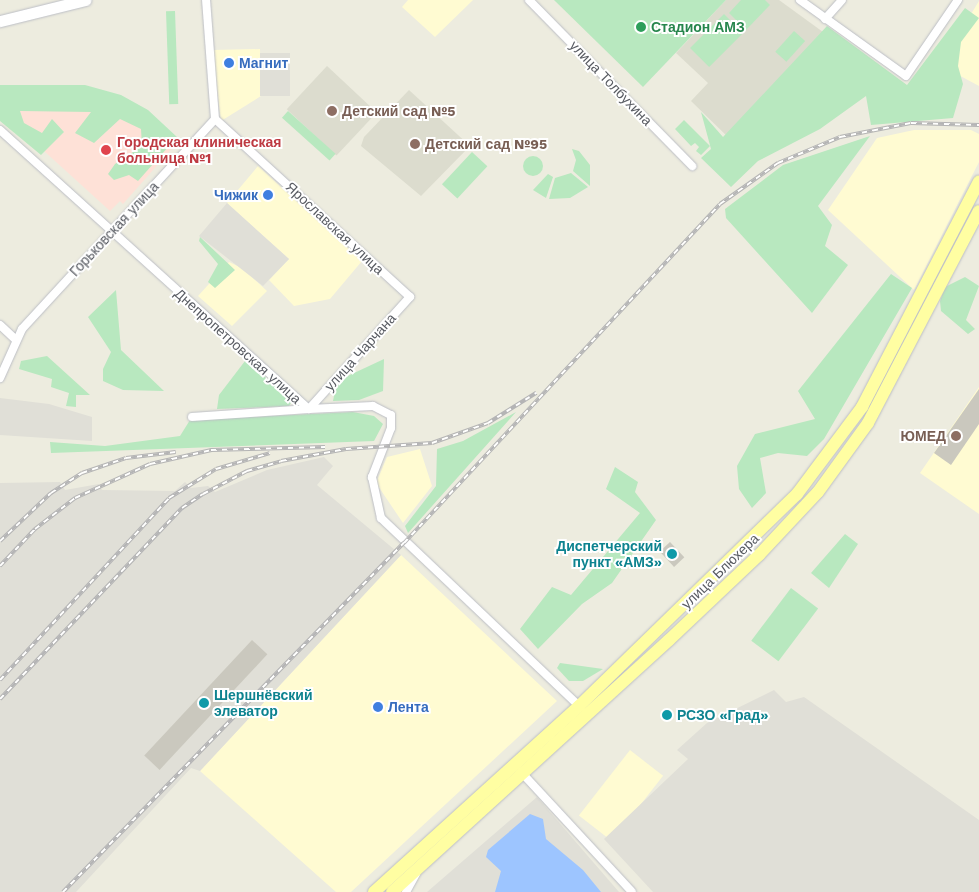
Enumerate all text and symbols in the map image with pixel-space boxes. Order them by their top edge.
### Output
place label: Стадион АМЗ [651,19,745,35]
marker: Стадион АМЗ [635,21,647,33]
street label: улица Толбухина [566,37,656,129]
place label: Магнит [239,55,288,71]
marker: Магнит [223,57,235,69]
place label: Детский сад №5 [342,103,456,119]
marker: Детский сад №5 [326,105,338,117]
place label: Городская клиническая больница №1 [117,134,281,166]
place label: Детский сад №95 [425,136,547,152]
marker: Детский сад №95 [409,138,421,150]
marker: Городская клиническая больница №1 [99,143,113,157]
street label: Горьковская улица [66,178,162,280]
street label: Ярославская улица [282,178,388,278]
place label: Чижик [214,187,258,203]
marker: Чижик [262,189,274,201]
street label: Днепропетровская улица [171,285,305,407]
street label: улица Чарчана [321,310,399,394]
place label: ЮМЕД [901,428,946,444]
marker: ЮМЕД [950,430,962,442]
street label: улица Блюхера [678,530,762,612]
place label: Диспетчерский пункт «АМЗ» [556,538,662,570]
marker: Диспетчерский пункт «АМЗ» [666,548,678,560]
place label: Шершнёвский элеватор [214,687,313,720]
marker: Шершнёвский элеватор [198,697,210,709]
place label: Лента [388,699,429,715]
marker: Лента [372,701,384,713]
place label: РСЗО «Град» [677,707,768,723]
marker: РСЗО «Град» [661,709,673,721]

